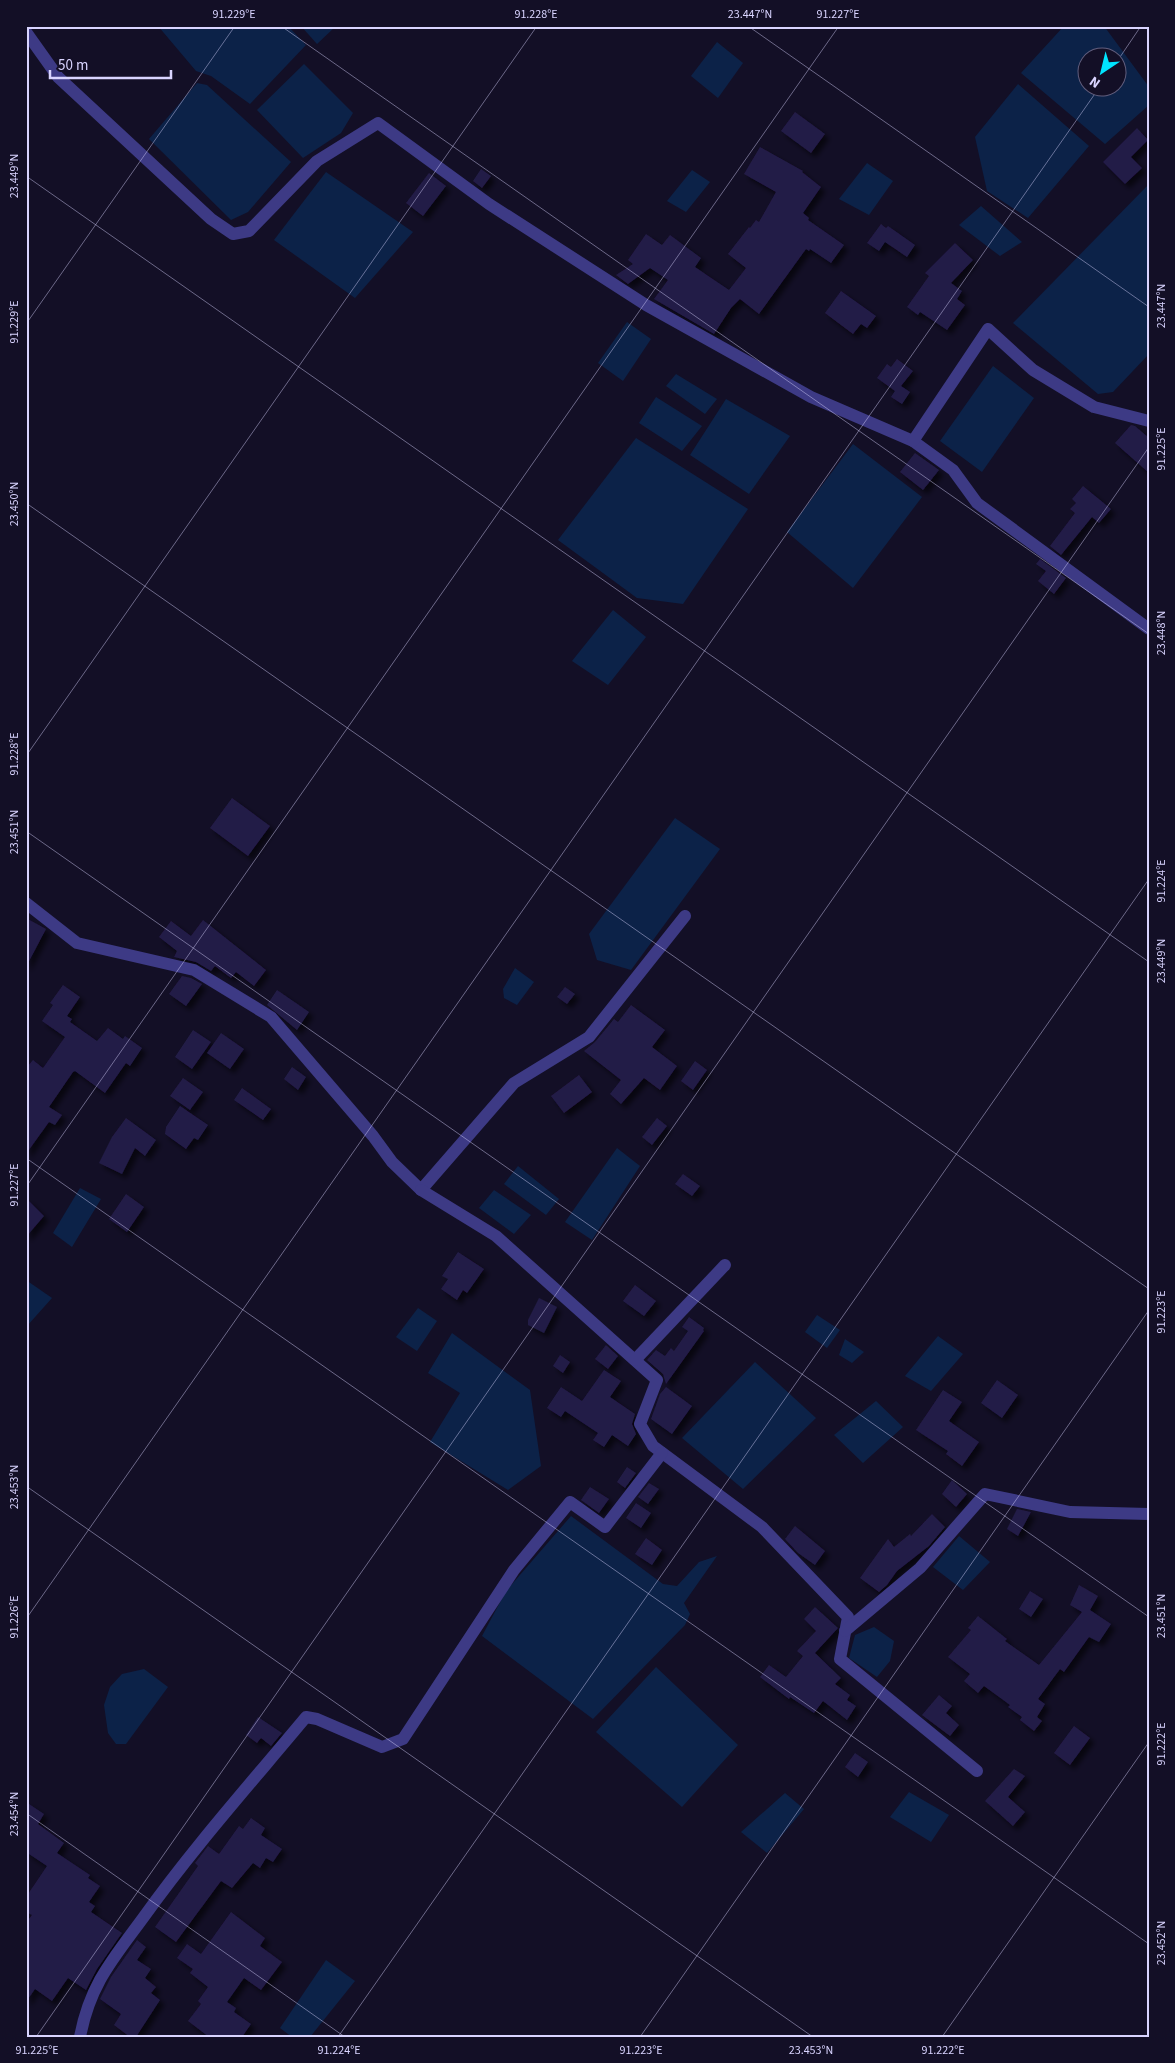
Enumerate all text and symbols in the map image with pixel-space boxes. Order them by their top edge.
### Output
text: 91.229°E [212,6,256,23]
text: 91.228°E [514,6,558,23]
text: 23.447°N [728,6,772,23]
text: 91.227°E [816,6,860,23]
scale bar [50,48,171,80]
north arrow [1078,48,1128,98]
text: 50 m [58,55,88,76]
text: N [1086,71,1105,93]
text: 23.449°N [6,154,23,198]
text: 23.447°N [1153,284,1170,328]
text: 91.229°E [6,300,23,344]
text: 91.225°E [1153,427,1170,471]
text: 23.450°N [6,482,23,526]
text: 23.448°N [1153,611,1170,655]
text: 91.228°E [6,732,23,776]
text: 23.451°N [6,810,23,854]
text: 91.224°E [1153,859,1170,903]
text: 23.449°N [1153,939,1170,983]
text: 91.227°E [6,1163,23,1207]
text: 91.223°E [1153,1290,1170,1334]
text: 23.453°N [6,1465,23,1509]
text: 23.451°N [1153,1594,1170,1638]
text: 91.226°E [6,1595,23,1639]
text: 91.222°E [1153,1722,1170,1766]
text: 23.454°N [6,1792,23,1836]
text: 23.452°N [1153,1921,1170,1965]
text: 91.225°E [15,2042,59,2059]
text: 91.224°E [317,2042,361,2059]
text: 91.223°E [619,2042,663,2059]
text: 23.453°N [789,2042,833,2059]
text: 91.222°E [921,2042,965,2059]

